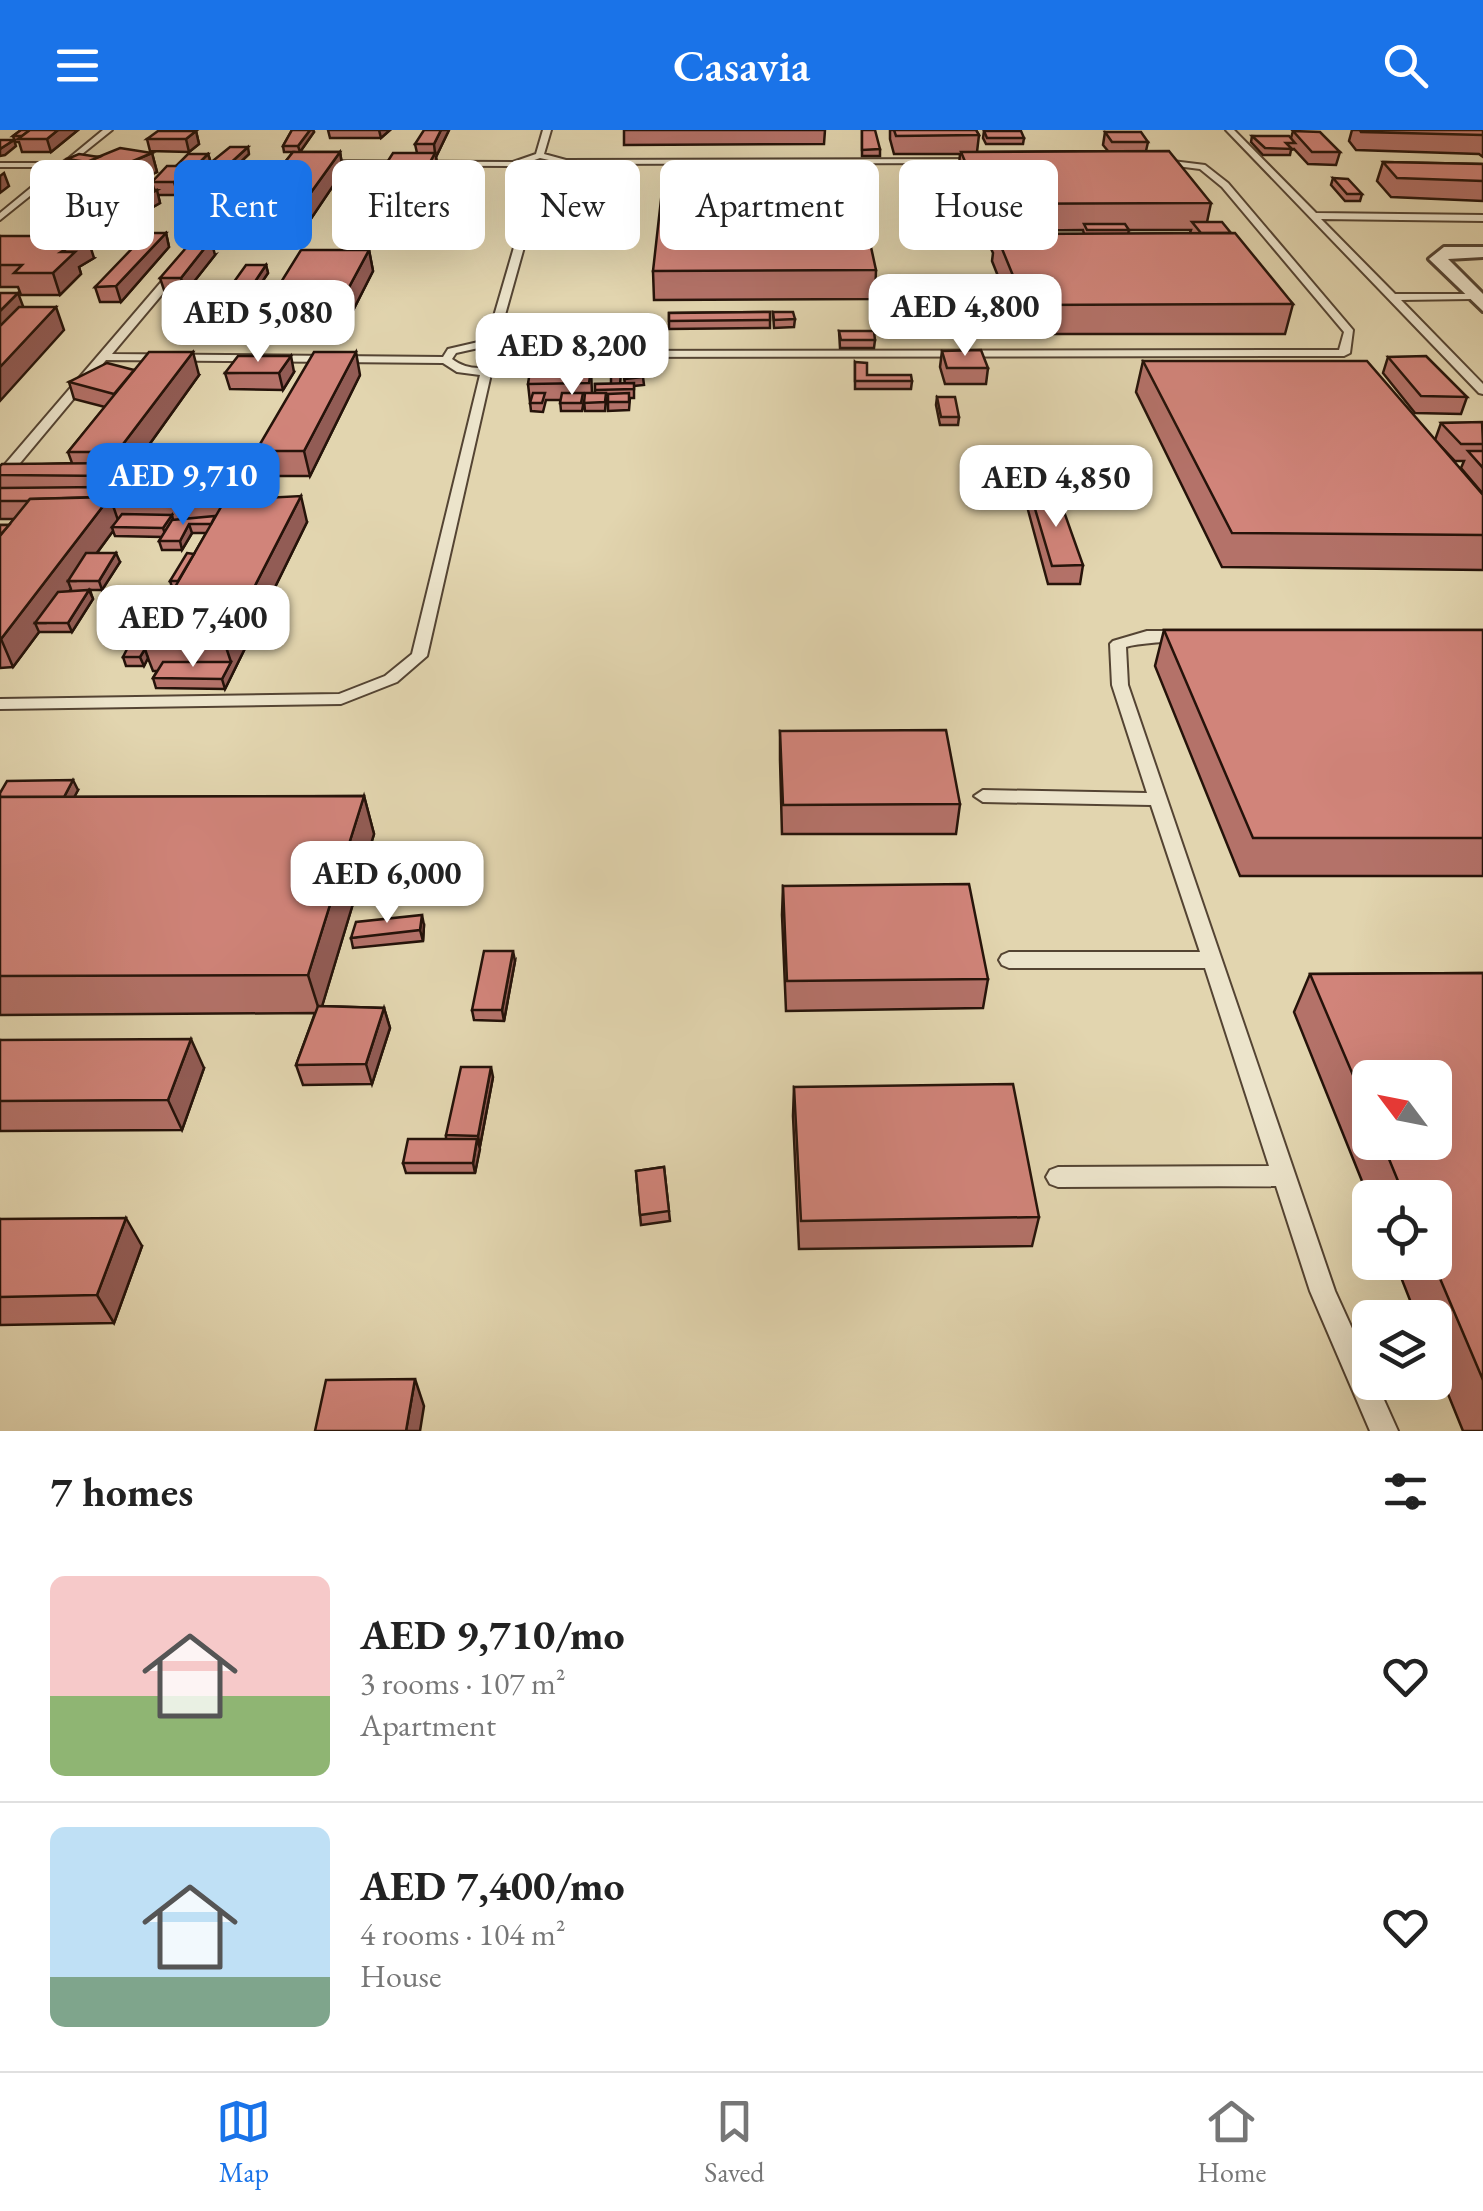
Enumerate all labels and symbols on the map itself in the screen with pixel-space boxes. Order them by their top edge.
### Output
pin: AED 4,800 [851,274,1079,359]
pin: AED 5,080 [144,280,372,365]
pin: AED 8,200 [458,313,686,398]
pin: AED 9,710 [69,443,297,528]
pin: AED 4,850 [942,445,1170,530]
pin: AED 7,400 [79,585,307,670]
pin: AED 6,000 [273,841,501,926]
north arrow [1352,1060,1452,1160]

